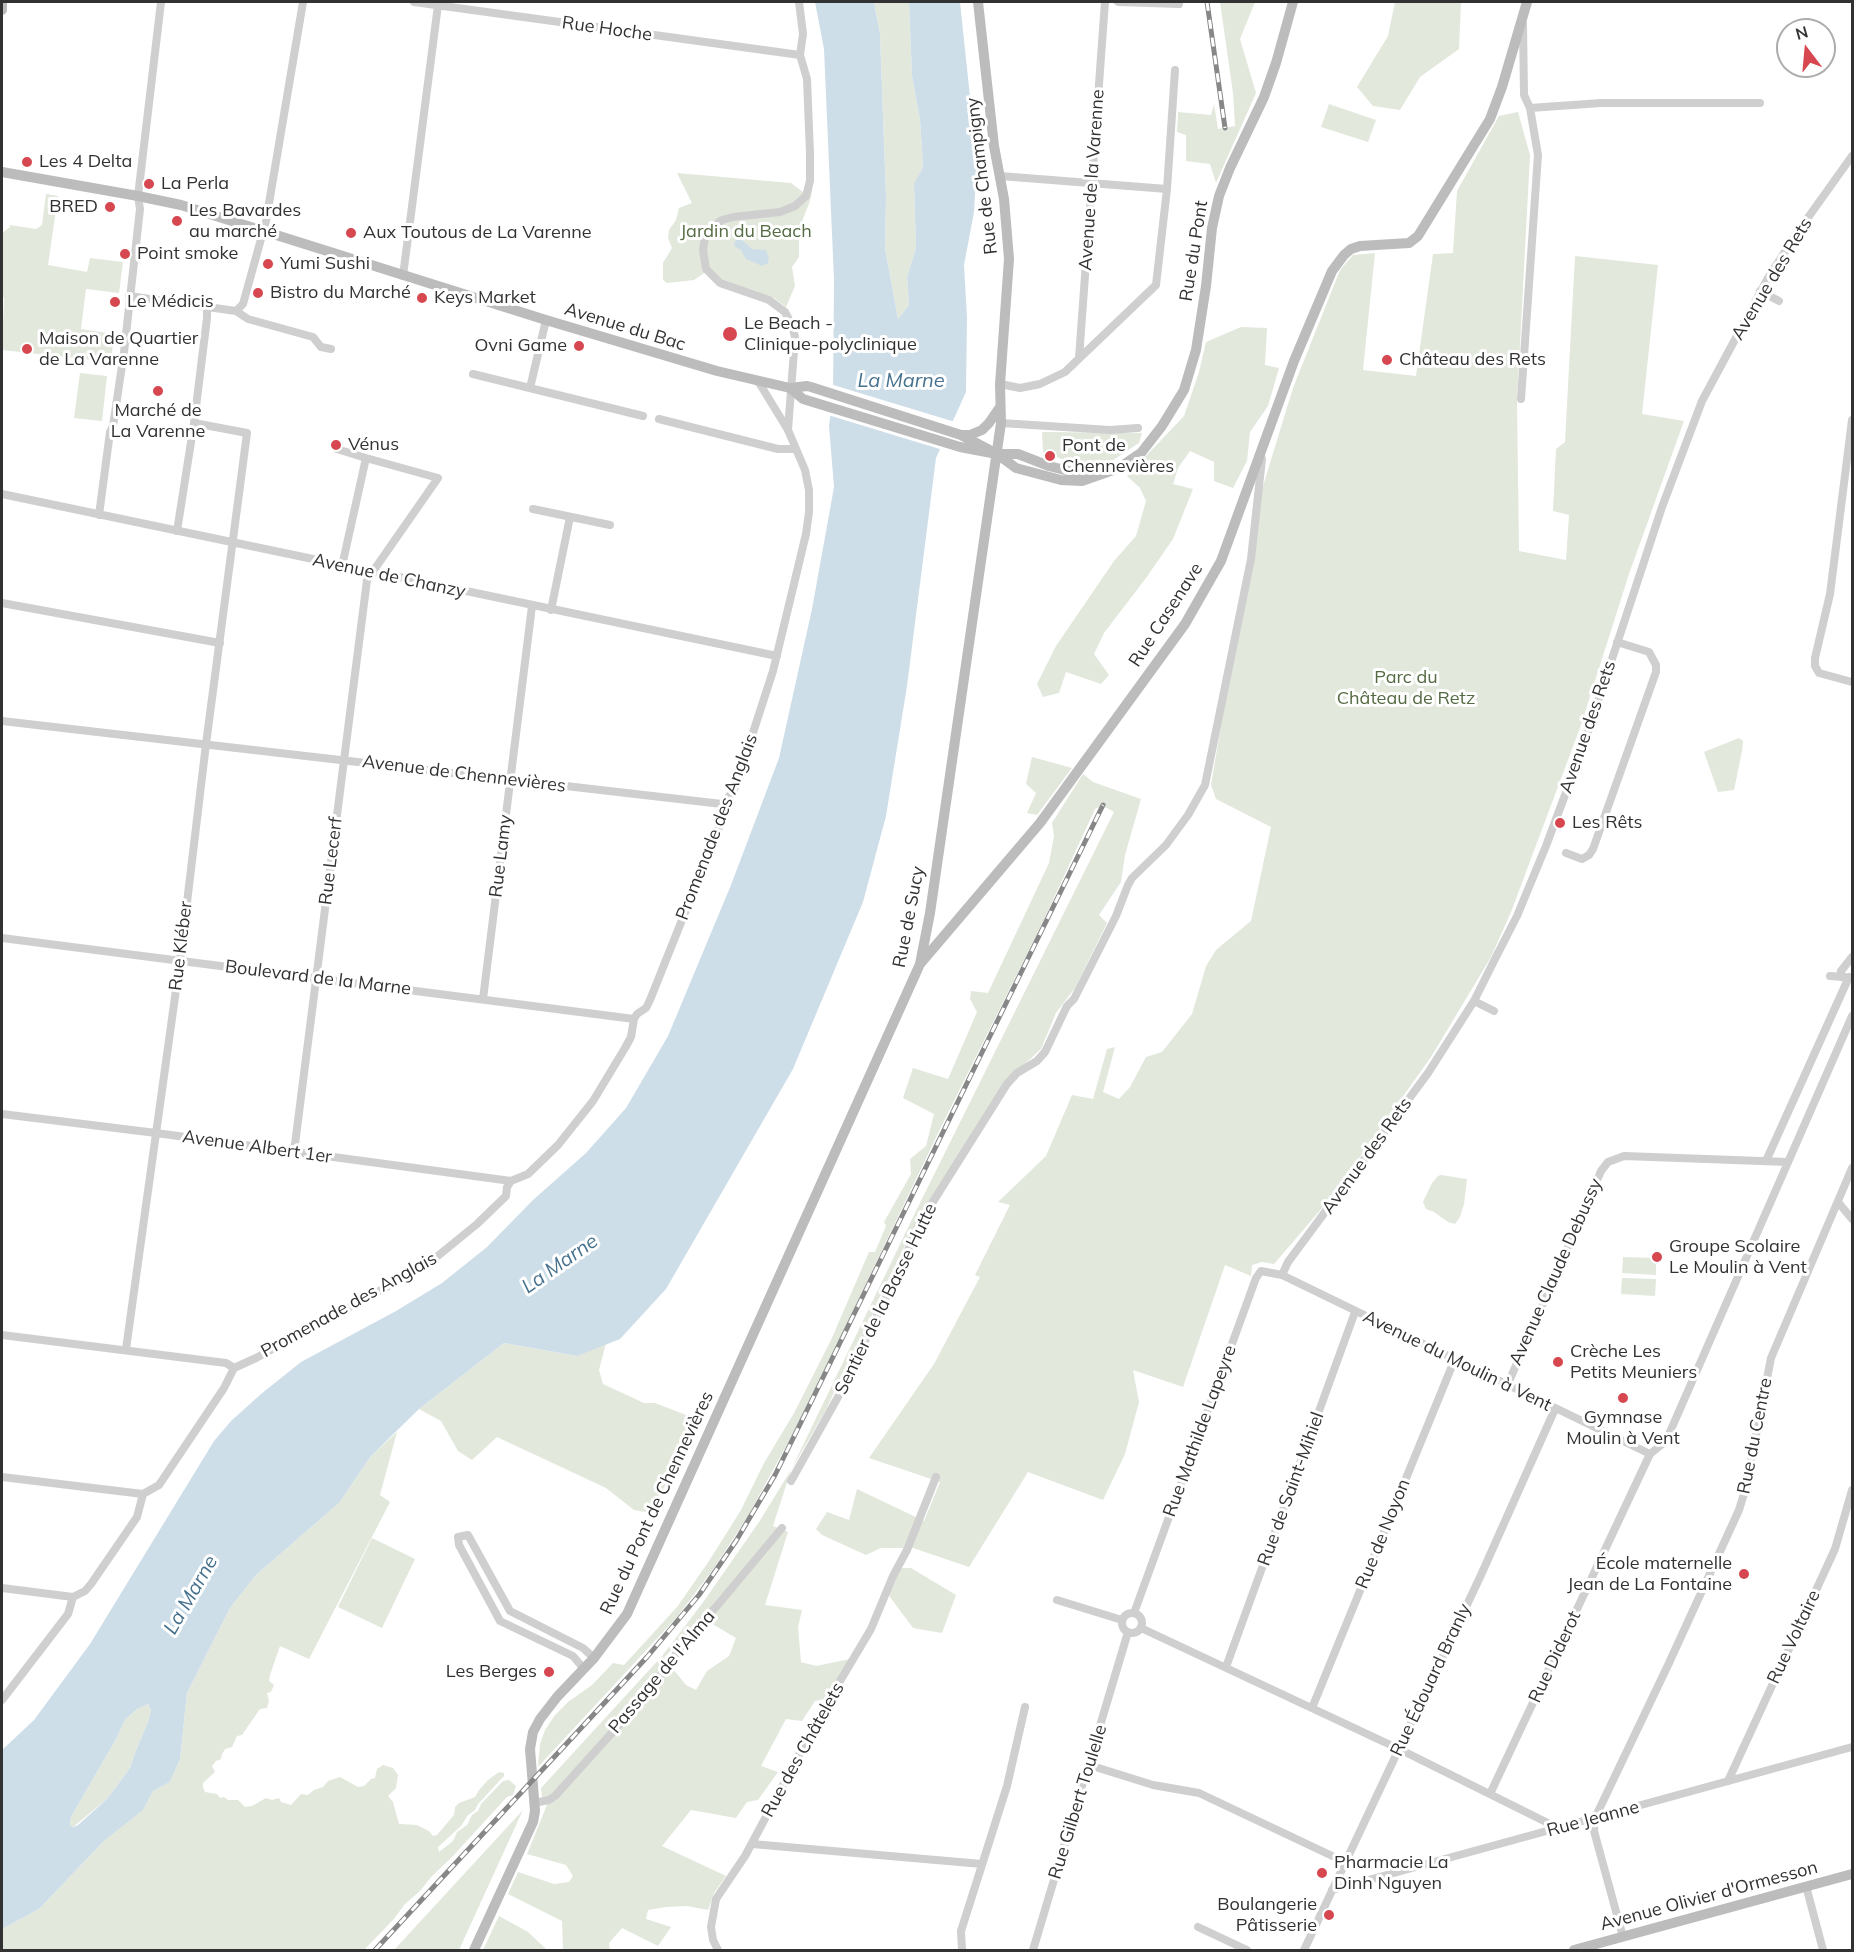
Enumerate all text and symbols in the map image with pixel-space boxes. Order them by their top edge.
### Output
street label: Rue Hoche [561,12,653,46]
north arrow [1776,18,1836,78]
text: N [1793,21,1810,44]
street label: Avenue de la Varenne [1075,89,1109,271]
street label: Rue de Champigny [962,96,1002,256]
place label: Les 4 Delta [39,151,132,173]
marker: Les 4 Delta [20,155,34,169]
place label: La Perla [161,173,229,195]
marker: La Perla [142,177,156,191]
place label: BRED [49,196,98,218]
street label: Rue du Pont [1175,199,1213,303]
marker: BRED [103,200,117,214]
place label: Les Bavardes au marché [189,200,301,242]
marker: Les Bavardes au marché [170,214,184,228]
street label: Avenue des Rets [1727,214,1817,344]
park label: Jardin du Beach [680,221,812,243]
place label: Aux Toutous de La Varenne [363,222,592,244]
marker: Aux Toutous de La Varenne [344,226,358,240]
place label: Point smoke [137,243,238,265]
marker: Point smoke [118,247,132,261]
place label: Yumi Sushi [280,253,370,275]
marker: Yumi Sushi [261,257,275,271]
place label: Bistro du Marché [270,282,411,304]
marker: Bistro du Marché [251,286,265,300]
place label: Keys Market [434,287,536,309]
place label: Le Médicis [127,291,214,313]
marker: Keys Market [415,291,429,305]
marker: Le Médicis [108,295,122,309]
street label: Avenue du Bac [562,298,688,356]
place label: Le Beach - Clinique-polyclinique [744,313,917,356]
marker: Le Beach - Clinique-polyclinique [721,325,739,343]
place label: Maison de Quartier de La Varenne [39,328,198,370]
place label: Ovni Game [474,335,567,357]
marker: Ovni Game [572,339,586,353]
marker: Maison de Quartier de La Varenne [20,342,34,356]
place label: Château des Rets [1399,349,1546,371]
marker: Château des Rets [1380,353,1394,367]
water label: La Marne [857,369,945,393]
marker: Marché de La Varenne [151,384,165,398]
place label: Marché de La Varenne [111,400,205,442]
place label: Vénus [348,434,399,456]
place label: Pont de Chennevières [1062,435,1174,478]
marker: Vénus [329,438,343,452]
marker: Pont de Chennevières [1043,449,1057,463]
street label: Avenue de Chanzy [311,549,467,603]
street label: Rue Casenave [1124,559,1208,671]
street label: Avenue des Rets [1555,658,1621,796]
park label: Parc du Château de Retz [1337,667,1475,710]
street label: Promenade des Anglais [672,731,762,923]
street label: Avenue de Chennevières [361,751,567,797]
place label: Les Rêts [1572,812,1642,834]
street label: Rue Lamy [485,813,517,899]
street label: Rue Lecerf [315,816,347,906]
marker: Les Rêts [1553,816,1567,830]
street label: Rue de Sucy [889,865,929,969]
street label: Rue Kléber [165,900,197,992]
street label: Boulevard de la Marne [224,956,412,1000]
street label: Avenue des Rets [1317,1093,1417,1219]
street label: Avenue Albert 1er [181,1126,333,1168]
street label: Avenue Claude Debussy [1505,1175,1607,1369]
street label: Sentier de la Basse Hutte [830,1200,942,1398]
water label: La Marne [517,1229,603,1299]
place label: Groupe Scolaire Le Moulin à Vent [1669,1236,1807,1278]
street label: Promenade des Anglais [257,1248,441,1362]
marker: Groupe Scolaire Le Moulin à Vent [1650,1250,1664,1264]
street label: Avenue du Moulin à Vent [1359,1306,1555,1416]
place label: Crèche Les Petits Meuniers [1570,1341,1697,1384]
street label: Rue Mathilde Lapeyre [1159,1342,1241,1520]
marker: Crèche Les Petits Meuniers [1551,1355,1565,1369]
street label: Rue du Centre [1733,1376,1777,1496]
street label: Rue du Pont de Chennevières [596,1388,718,1618]
marker: Gymnase Moulin à Vent [1616,1391,1630,1405]
place label: Gymnase Moulin à Vent [1566,1407,1680,1450]
street label: Rue de Saint-Mihiel [1253,1409,1329,1569]
street label: Rue de Noyon [1351,1476,1415,1592]
water label: La Marne [159,1551,223,1639]
place label: École maternelle Jean de La Fontaine [1567,1553,1732,1596]
marker: École maternelle Jean de La Fontaine [1737,1567,1751,1581]
street label: Rue Voltaire [1763,1587,1825,1687]
street label: Rue Édouard Branly [1386,1600,1476,1760]
street label: Passage de l'Alma [604,1606,720,1738]
street label: Rue Diderot [1524,1608,1586,1706]
place label: Les Berges [446,1661,537,1683]
marker: Les Berges [542,1665,556,1679]
street label: Rue des Châtelets [757,1679,849,1821]
street label: Rue Gilbert Toulelle [1044,1722,1112,1882]
street label: Rue Jeanne [1544,1796,1642,1842]
place label: Pharmacie La Dinh Nguyen [1334,1852,1448,1894]
street label: Avenue Olivier d'Ormesson [1598,1857,1820,1935]
marker: Pharmacie La Dinh Nguyen [1315,1866,1329,1880]
place label: Boulangerie Pâtisserie [1217,1894,1317,1936]
marker: Boulangerie Pâtisserie [1322,1908,1336,1922]

